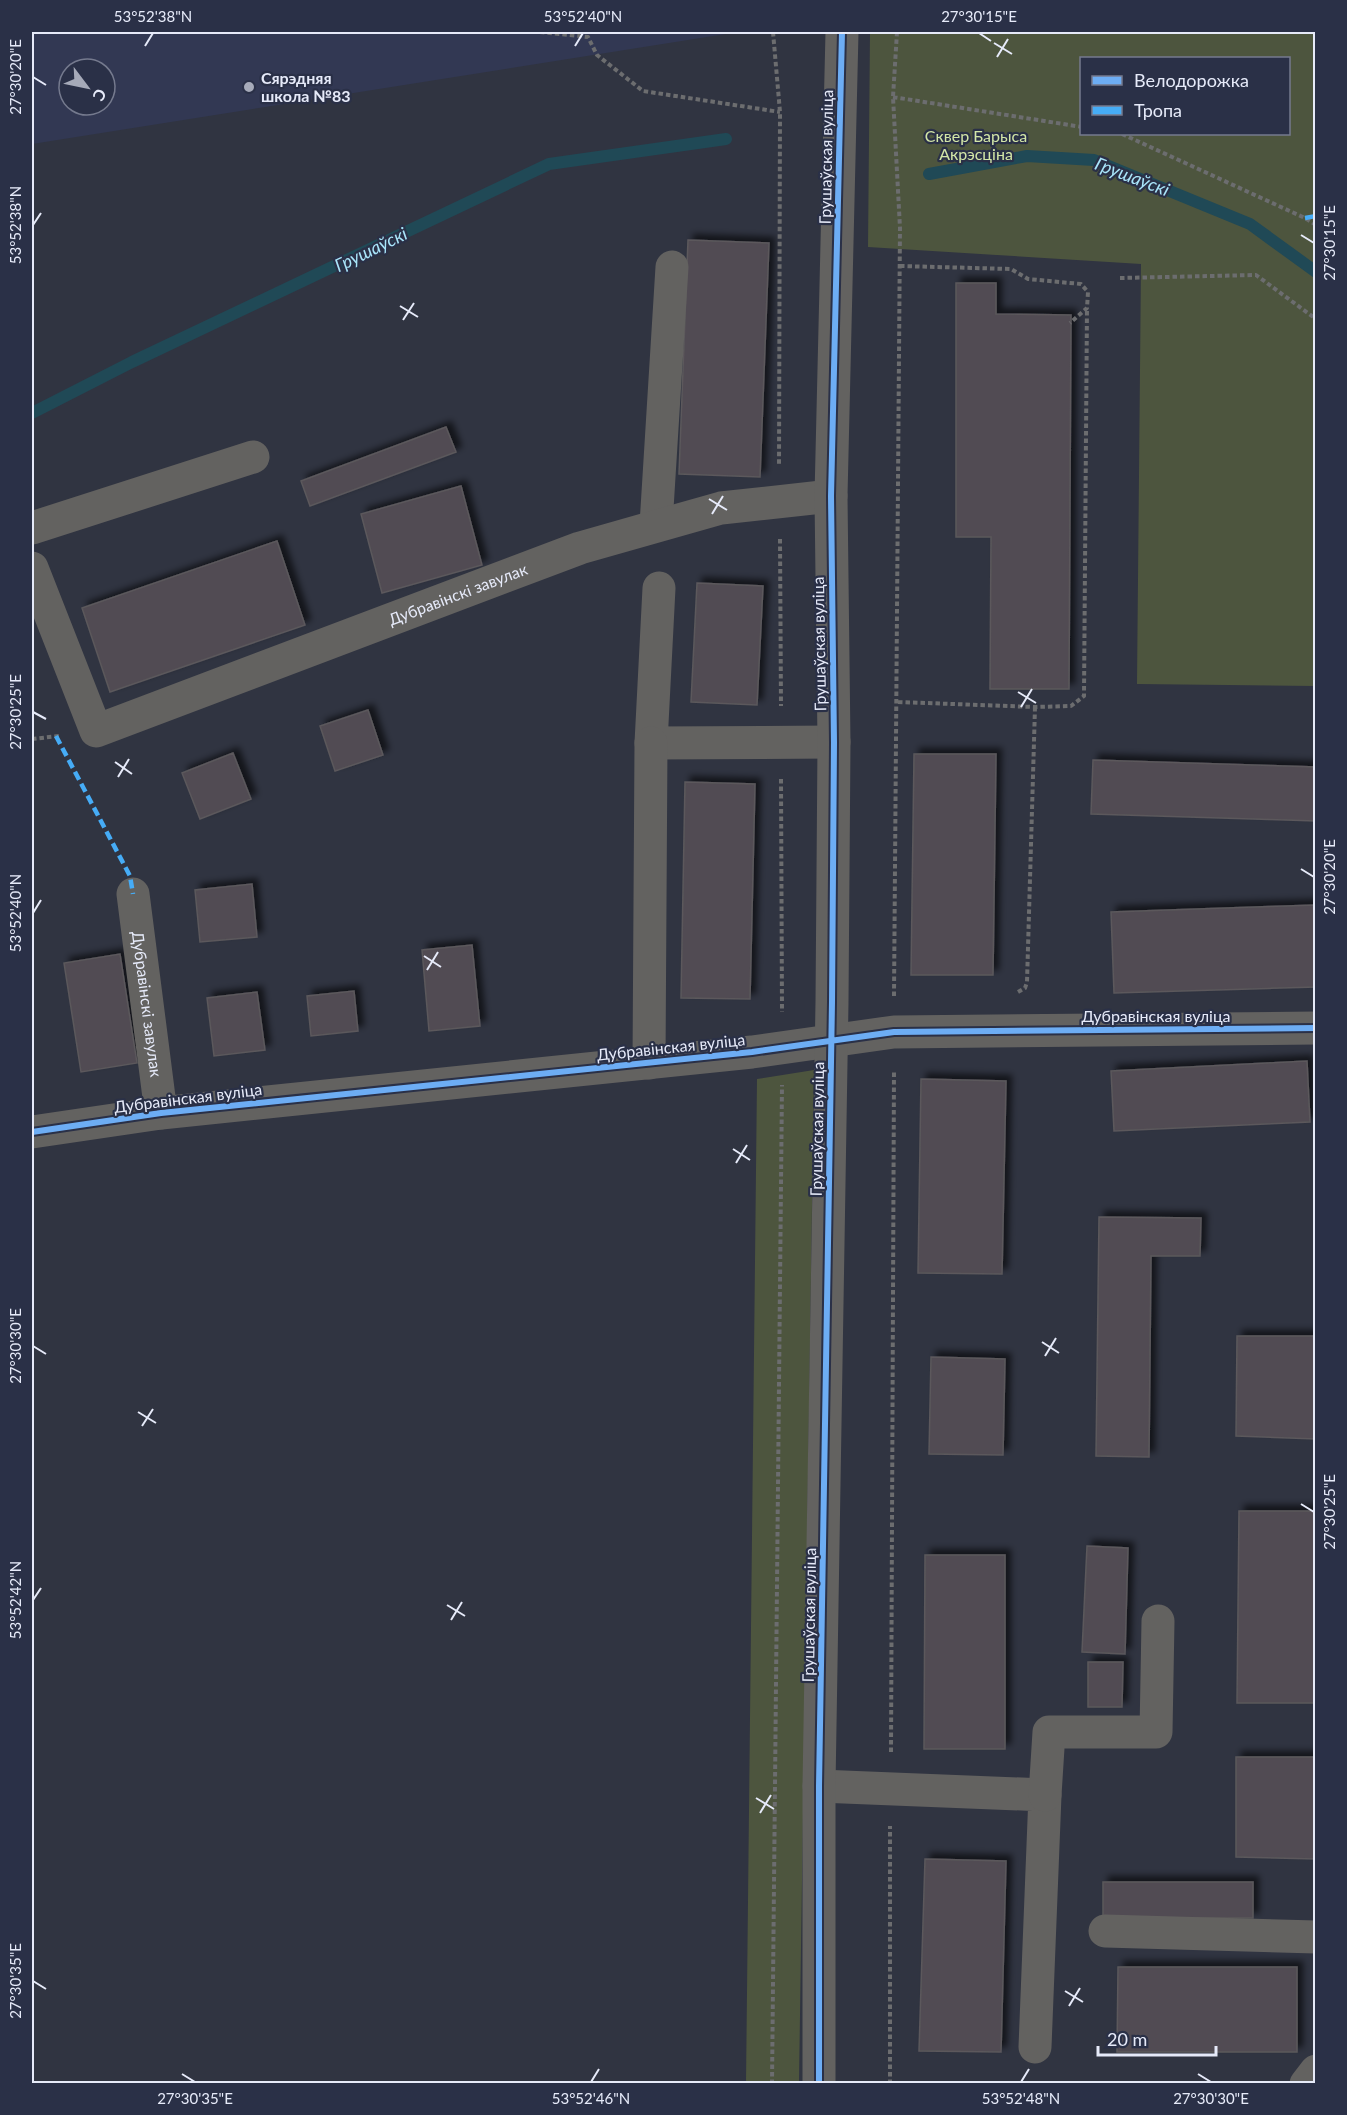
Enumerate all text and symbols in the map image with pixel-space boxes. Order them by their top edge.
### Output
text: 53°52'38"N [114,7,192,25]
text: 53°52'40"N [544,7,622,25]
text: 27°30'15"E [941,7,1017,25]
text: 27°30'20"E [6,39,24,115]
north arrow [57,57,117,117]
legend [1080,57,1290,135]
place label: Сярэдняя школа №83 [261,68,351,105]
text: Велодорожка [1134,69,1249,91]
marker: Сярэдняя школа №83 [242,80,256,94]
text: С [89,86,111,105]
street label: Грушаўская вуліца [815,90,836,224]
text: Тропа [1134,99,1182,121]
park label: Сквер Барыса Акрэсціна [925,126,1027,163]
water label: Грушаўскі [1092,152,1173,200]
text: 53°52'38"N [6,186,24,264]
text: 27°30'15"E [1320,205,1338,281]
water label: Грушаўскі [331,222,410,276]
street label: Дубравінскі завулак [386,559,531,629]
street label: Грушаўская вуліца [808,577,829,711]
text: 27°30'25"E [6,674,24,750]
text: 27°30'20"E [1320,839,1338,915]
text: 53°52'40"N [6,874,24,952]
street label: Дубравінскі завулак [129,930,166,1079]
street label: Дубравінская вуліца [1081,1006,1231,1025]
street label: Дубравінская вуліца [596,1029,746,1064]
street label: Грушаўская вуліца [806,1062,827,1196]
street label: Дубравінская вуліца [113,1079,263,1116]
text: 27°30'30"E [6,1308,24,1384]
text: 27°30'25"E [1320,1474,1338,1550]
street label: Грушаўская вуліца [798,1548,819,1682]
text: 53°52'42"N [6,1561,24,1639]
text: 27°30'35"E [6,1943,24,2019]
scale bar [1098,2019,1216,2057]
text: 20 m [1107,2028,1147,2050]
text: 27°30'35"E [157,2089,233,2107]
text: 53°52'46"N [552,2089,630,2107]
text: 53°52'48"N [982,2089,1060,2107]
text: 27°30'30"E [1173,2089,1249,2107]

